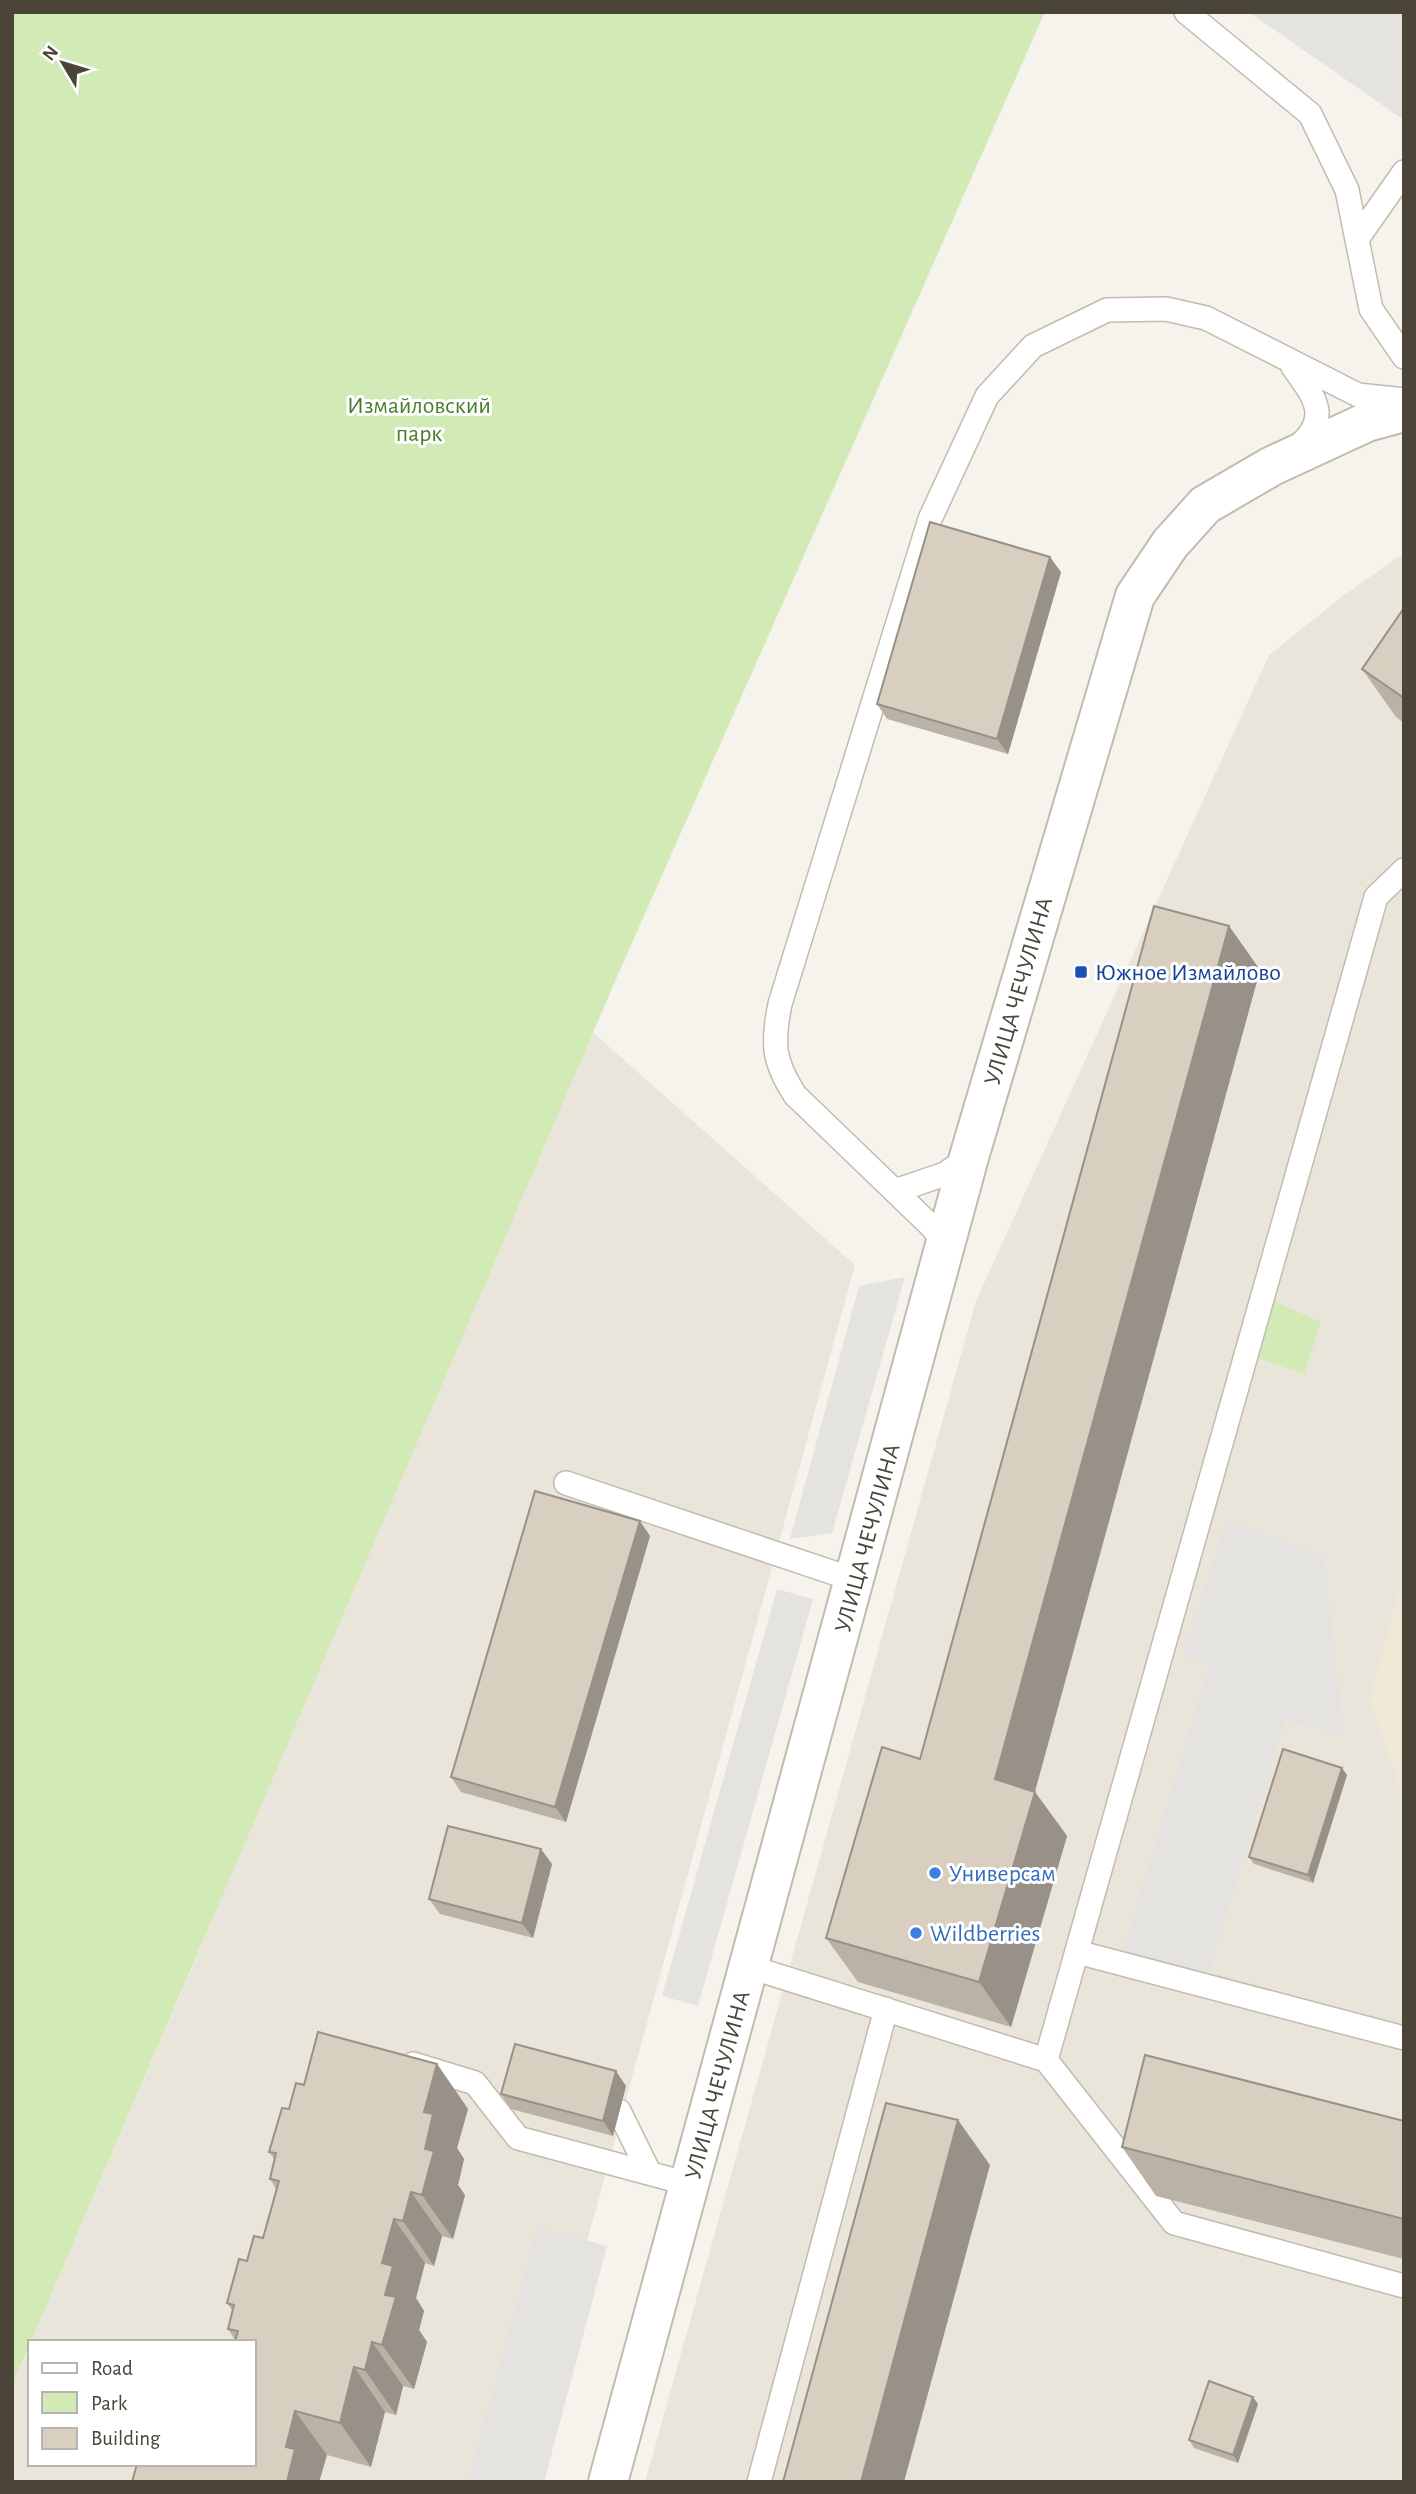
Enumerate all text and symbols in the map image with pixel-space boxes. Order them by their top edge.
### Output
north arrow [28,28,98,98]
text: N [39,42,62,65]
park label: Измайловский парк [347,394,491,446]
street label: УЛИЦА ЧЕЧУЛИНА [981,894,1057,1088]
place label: Южное Измайлово [1095,961,1281,985]
marker: Южное Измайлово [1073,964,1089,980]
street label: УЛИЦА ЧЕЧУЛИНА [831,1441,905,1635]
place label: Универсам [949,1862,1056,1886]
marker: Универсам [927,1865,943,1881]
place label: Wildberries [930,1922,1040,1946]
marker: Wildberries [908,1925,924,1941]
street label: УЛИЦА ЧЕЧУЛИНА [681,1988,755,2182]
legend [28,2340,256,2466]
text: Road [91,2358,133,2379]
text: Park [91,2393,128,2414]
text: Building [91,2428,161,2449]

